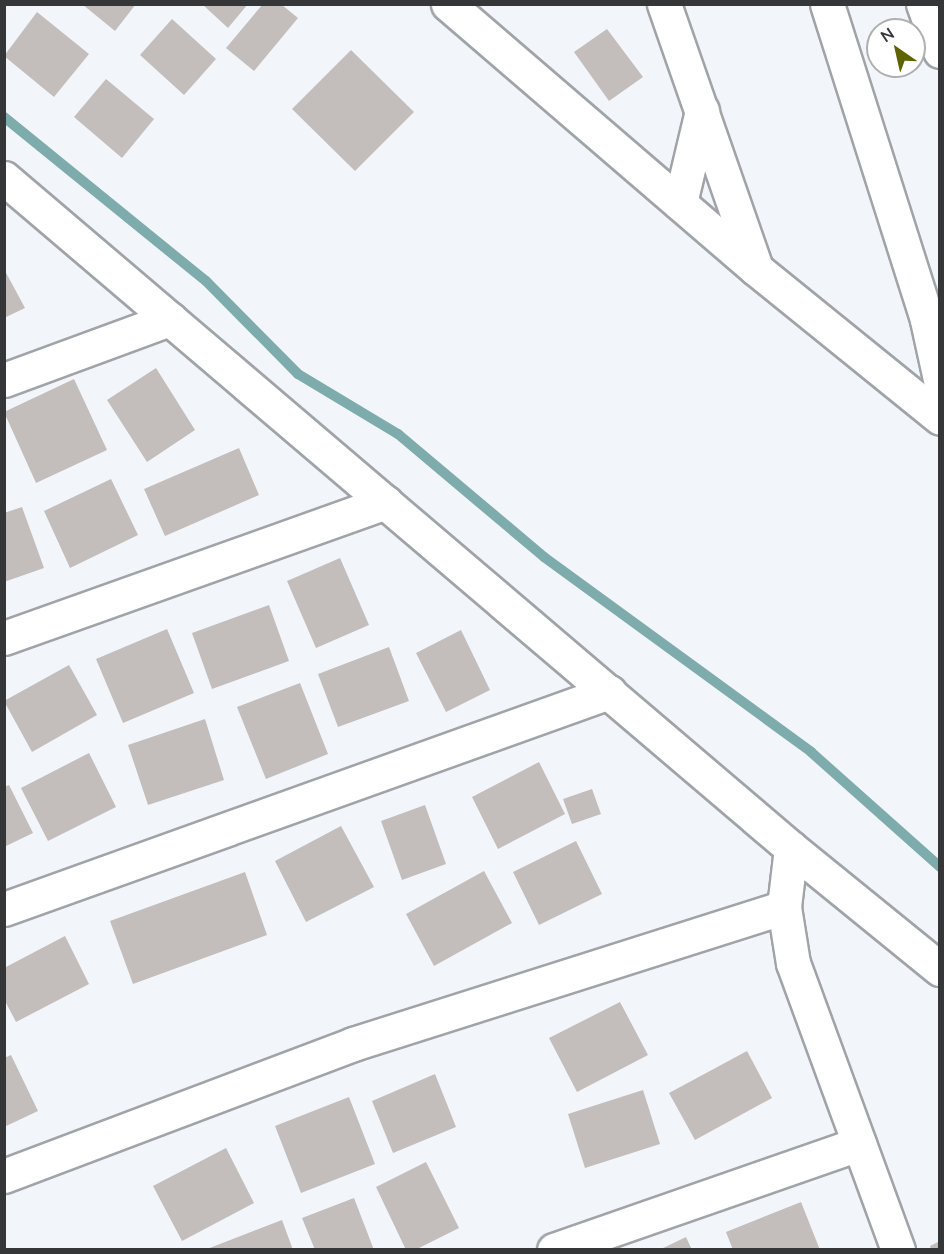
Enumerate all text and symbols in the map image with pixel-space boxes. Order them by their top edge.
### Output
north arrow [866,18,926,78]
text: N [876,23,898,46]

